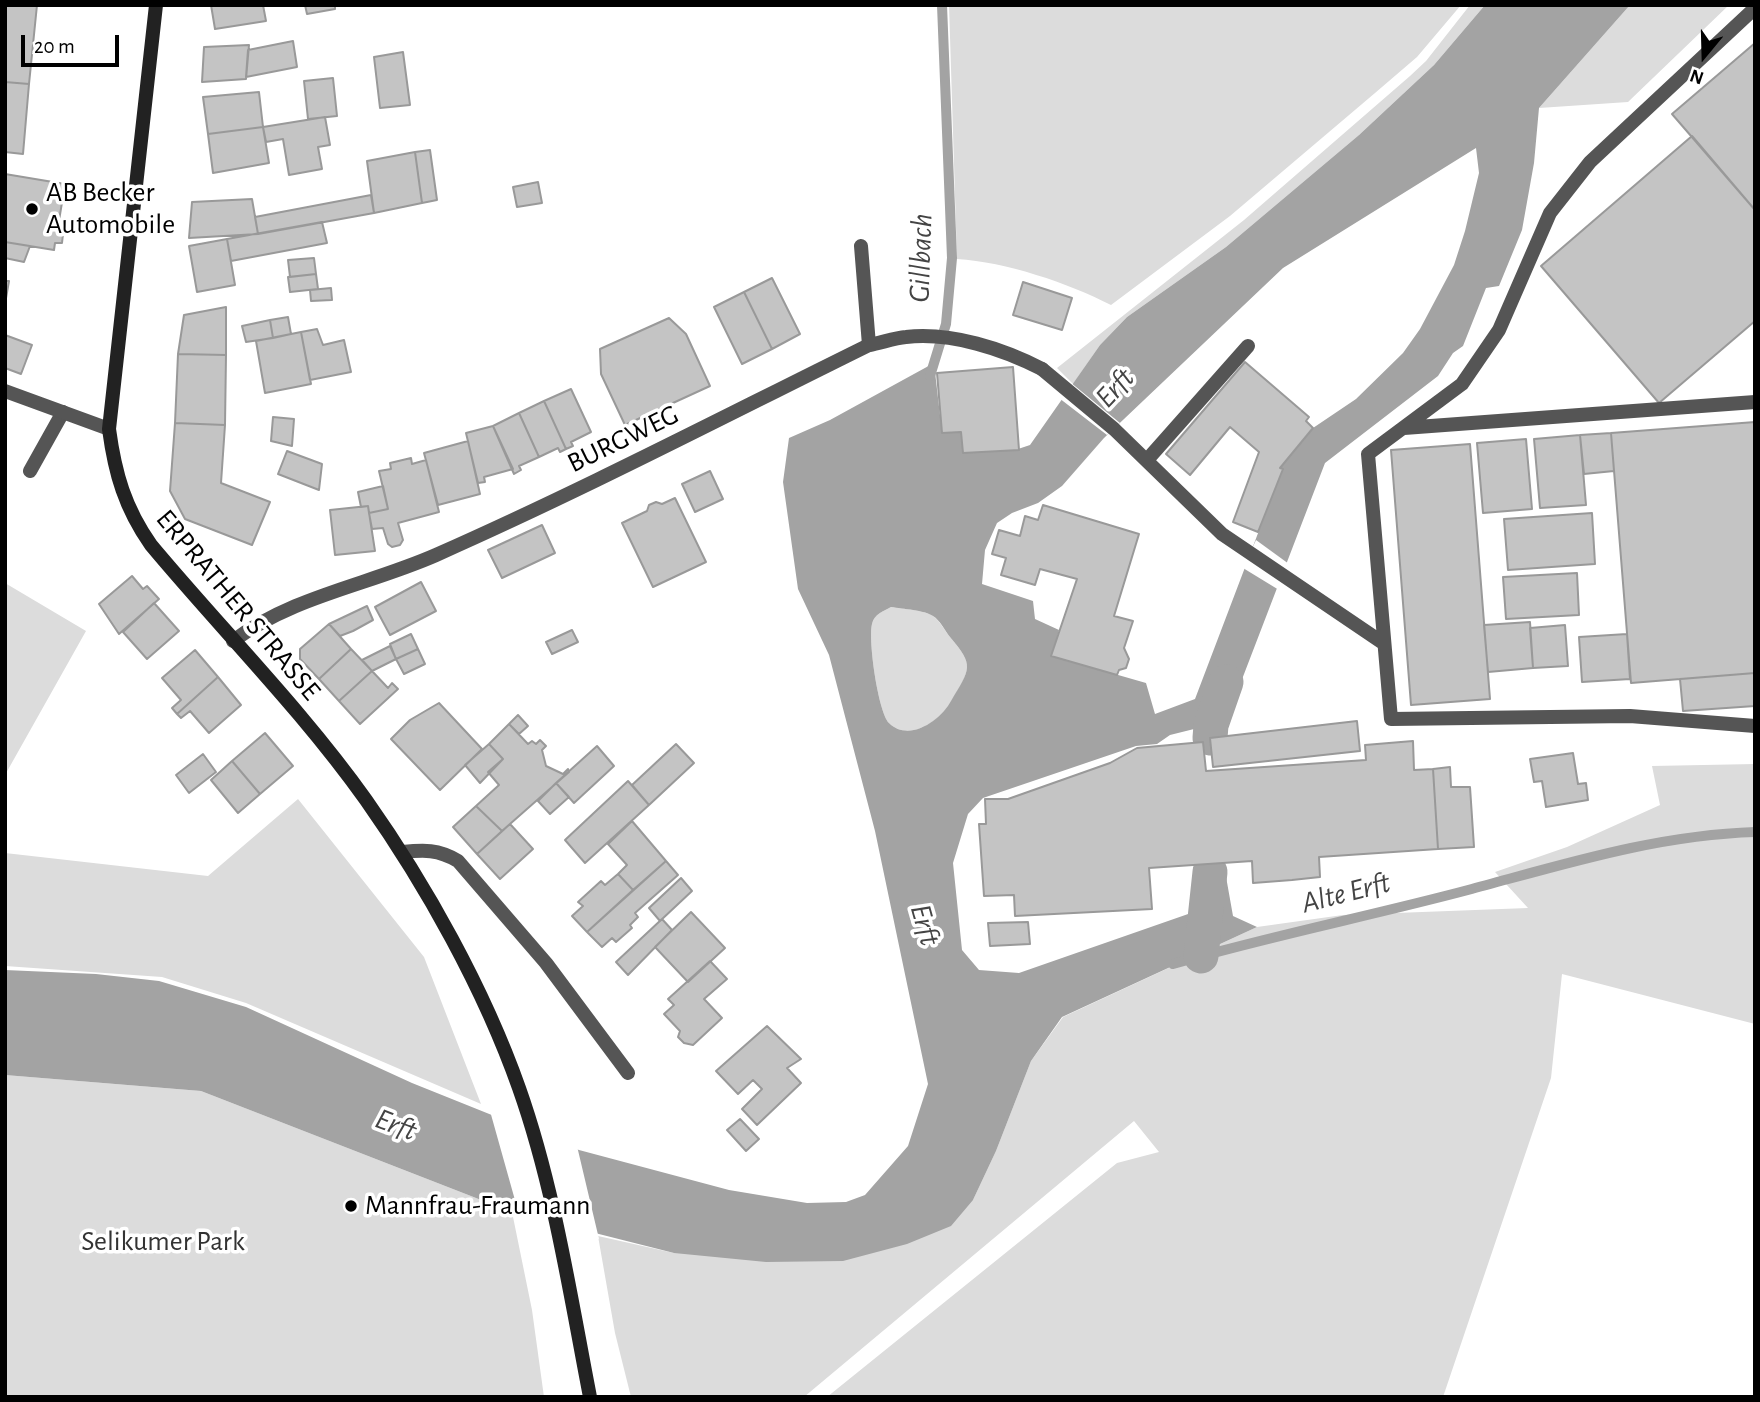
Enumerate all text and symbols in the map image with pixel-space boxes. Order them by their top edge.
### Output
scale bar [24,21,122,65]
north arrow [1669,21,1739,91]
text: 20 m [34,36,75,57]
text: N [1688,65,1706,87]
place label: AB Becker Automobile [46,176,175,242]
marker: AB Becker Automobile [24,201,40,217]
water label: Gillbach [901,213,941,303]
water label: Erft [1088,361,1142,415]
street label: BURGWEG [562,398,684,480]
street label: ERPRATHER STRASSE [148,503,328,707]
water label: Alte Erft [1298,865,1394,921]
water label: Erft [902,900,948,950]
water label: Erft [370,1101,422,1149]
place label: Mannfrau-Fraumann [365,1189,591,1223]
marker: Mannfrau-Fraumann [343,1198,359,1214]
park label: Selikumer Park [81,1225,245,1259]

